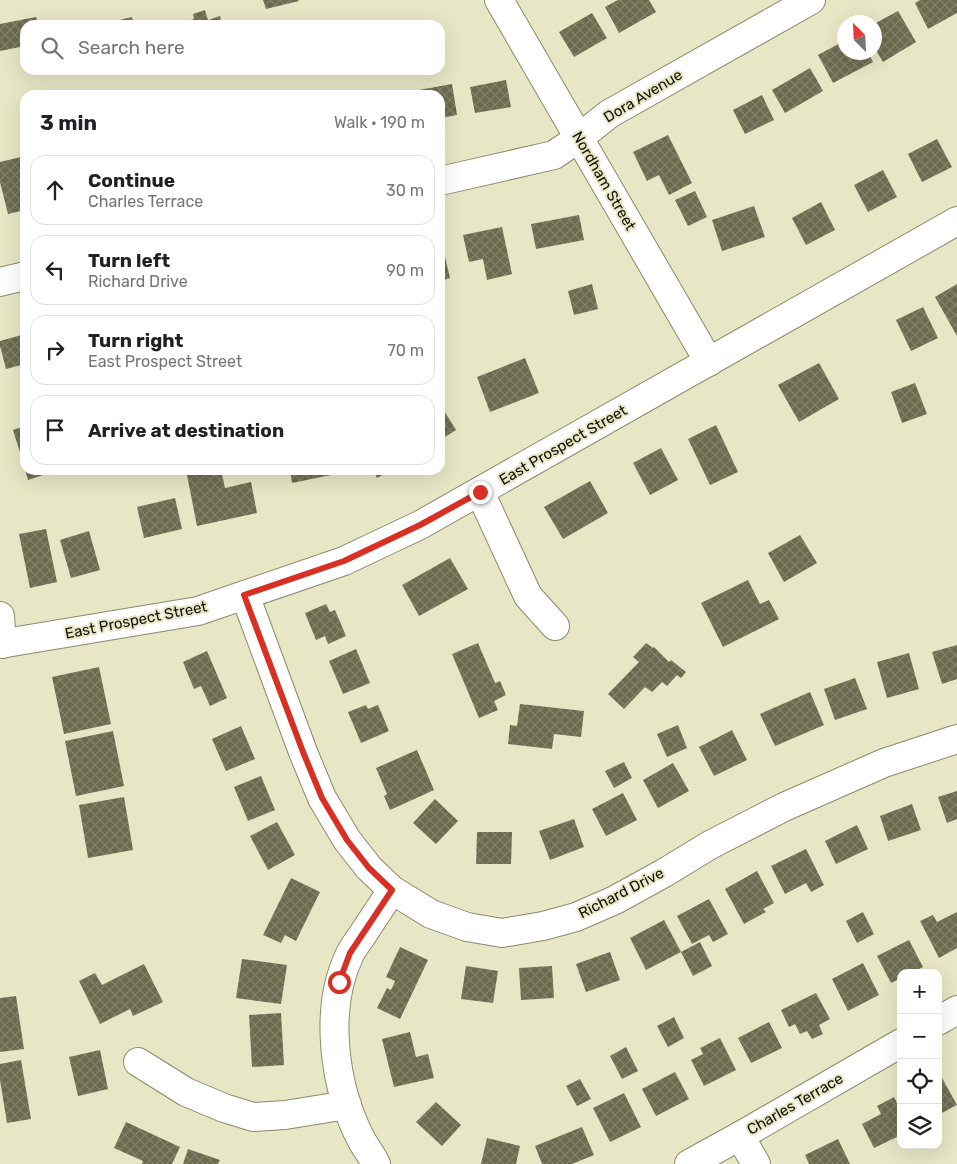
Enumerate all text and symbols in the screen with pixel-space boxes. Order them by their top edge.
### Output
north arrow [837,15,882,60]
search box [20,20,445,75]
icon: search [38,34,66,62]
text: Search here [78,36,185,59]
street label: Dora Avenue [600,65,686,127]
text: 3 min [40,110,97,135]
text: Walk · 190 m [334,113,425,132]
street label: Nordham Street [568,128,640,234]
text: Continue [88,169,175,192]
icon: ahead [41,176,69,204]
text: 30 m [386,181,424,200]
text: Charles Terrace [88,192,203,211]
text: Turn left [88,249,170,272]
icon: left [41,256,69,284]
text: 90 m [386,261,424,280]
text: Richard Drive [88,272,188,291]
text: Turn right [88,329,183,352]
icon: right [41,336,69,364]
text: 70 m [387,341,424,360]
text: East Prospect Street [88,352,242,371]
street label: East Prospect Street [496,401,630,489]
icon: arrive [41,416,69,444]
text: Arrive at destination [88,419,284,442]
route end [469,481,492,504]
street label: East Prospect Street [63,597,209,643]
street label: Richard Drive [575,864,667,922]
map controls [897,969,942,1149]
button: + [897,969,942,1014]
route start [328,971,351,994]
button: − [897,1014,942,1059]
button: locate [897,1059,942,1104]
street label: Charles Terrace [744,1069,846,1139]
button: layers [897,1104,942,1149]

